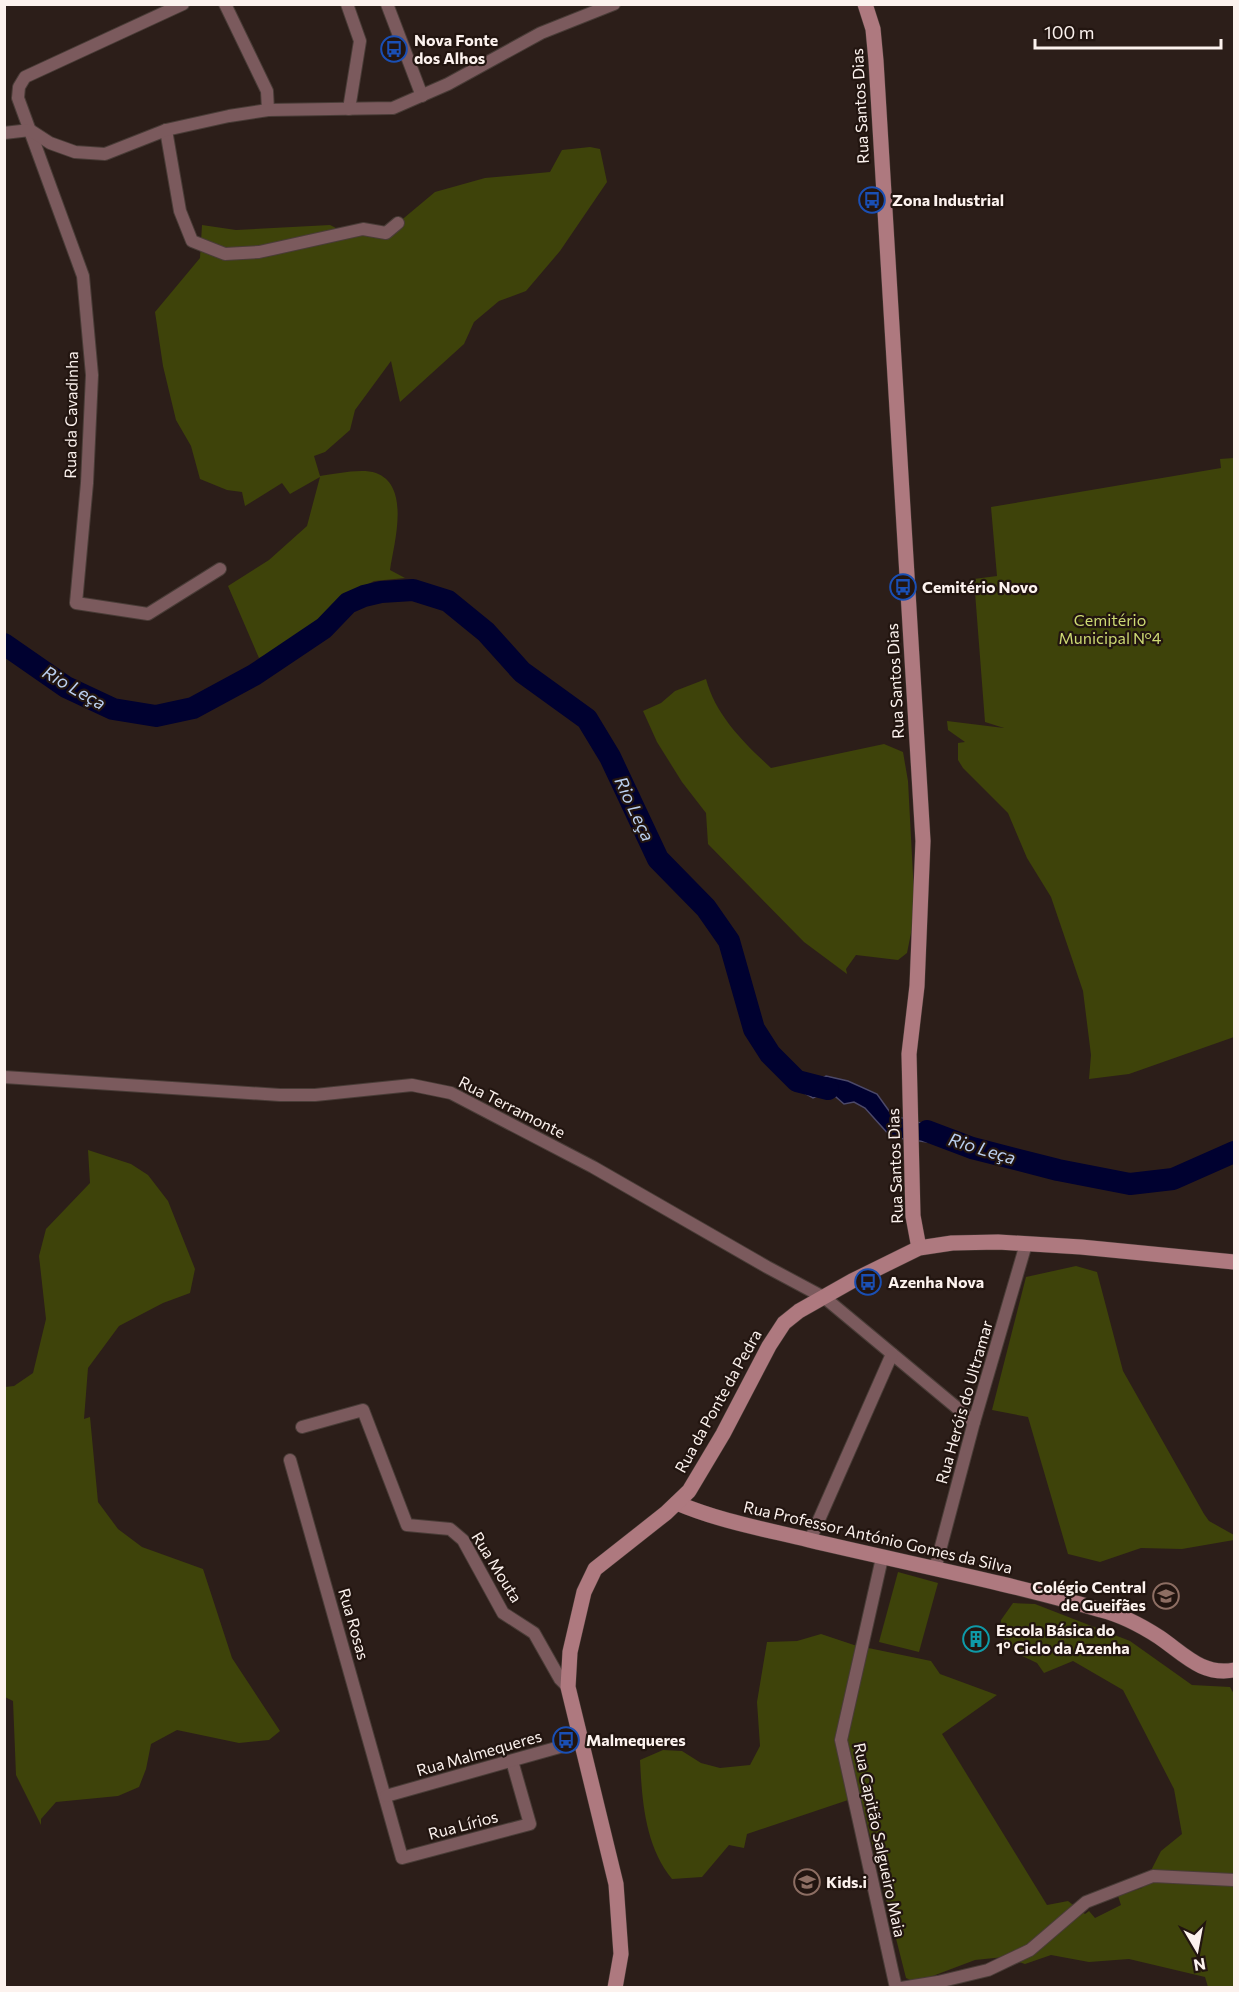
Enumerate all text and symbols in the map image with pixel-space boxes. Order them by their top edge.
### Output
scale bar [1035,12,1221,50]
text: 100 m [1044,21,1094,43]
place label: Nova Fonte dos Alhos [414,30,498,67]
bus stop icon: Nova Fonte dos Alhos [379,34,409,64]
street label: Rua Santos Dias [847,48,872,164]
bus stop icon: Zona Industrial [857,185,887,215]
place label: Zona Industrial [892,190,1004,209]
street label: Rua da Cavadinha [60,351,81,479]
bus stop icon: Cemitério Novo [888,572,918,602]
place label: Cemitério Novo [922,577,1038,596]
park label: Cemitério Municipal Nº4 [1059,610,1162,647]
street label: Rua Santos Dias [882,623,907,739]
water label: Rio Leça [39,660,110,714]
water label: Rio Leça [610,773,659,845]
street label: Rua Terramonte [456,1072,569,1142]
street label: Rua Santos Dias [883,1108,906,1224]
water label: Rio Leça [946,1127,1019,1169]
bus stop icon: Azenha Nova [853,1267,883,1297]
place label: Azenha Nova [888,1272,984,1291]
street label: Rua Heróis do Ultramar [931,1317,996,1486]
street label: Rua da Ponte da Pedra [670,1326,765,1476]
street label: Rua Professor António Gomes da Silva [742,1496,1014,1577]
street label: Rua Mouta [468,1528,527,1606]
place label: Colégio Central de Gueifães [1032,1577,1146,1614]
school or university icon: Colégio Central de Gueifães [1151,1581,1181,1611]
street label: Rua Rosas [335,1586,374,1662]
place label: Escola Básica do 1º Ciclo da Azenha [996,1620,1130,1657]
building icon: Escola Básica do 1º Ciclo da Azenha [961,1624,991,1654]
bus stop icon: Malmequeres [551,1725,581,1755]
street label: Rua Malmequeres [414,1726,544,1780]
place label: Malmequeres [586,1730,686,1749]
street label: Rua Capitão Salgueiro Maia [851,1741,910,1939]
street label: Rua Lírios [426,1806,500,1843]
school or university icon: Kids.i [792,1867,822,1897]
place label: Kids.i [826,1872,867,1891]
north arrow [1167,1920,1227,1980]
text: N [1192,1955,1207,1976]

